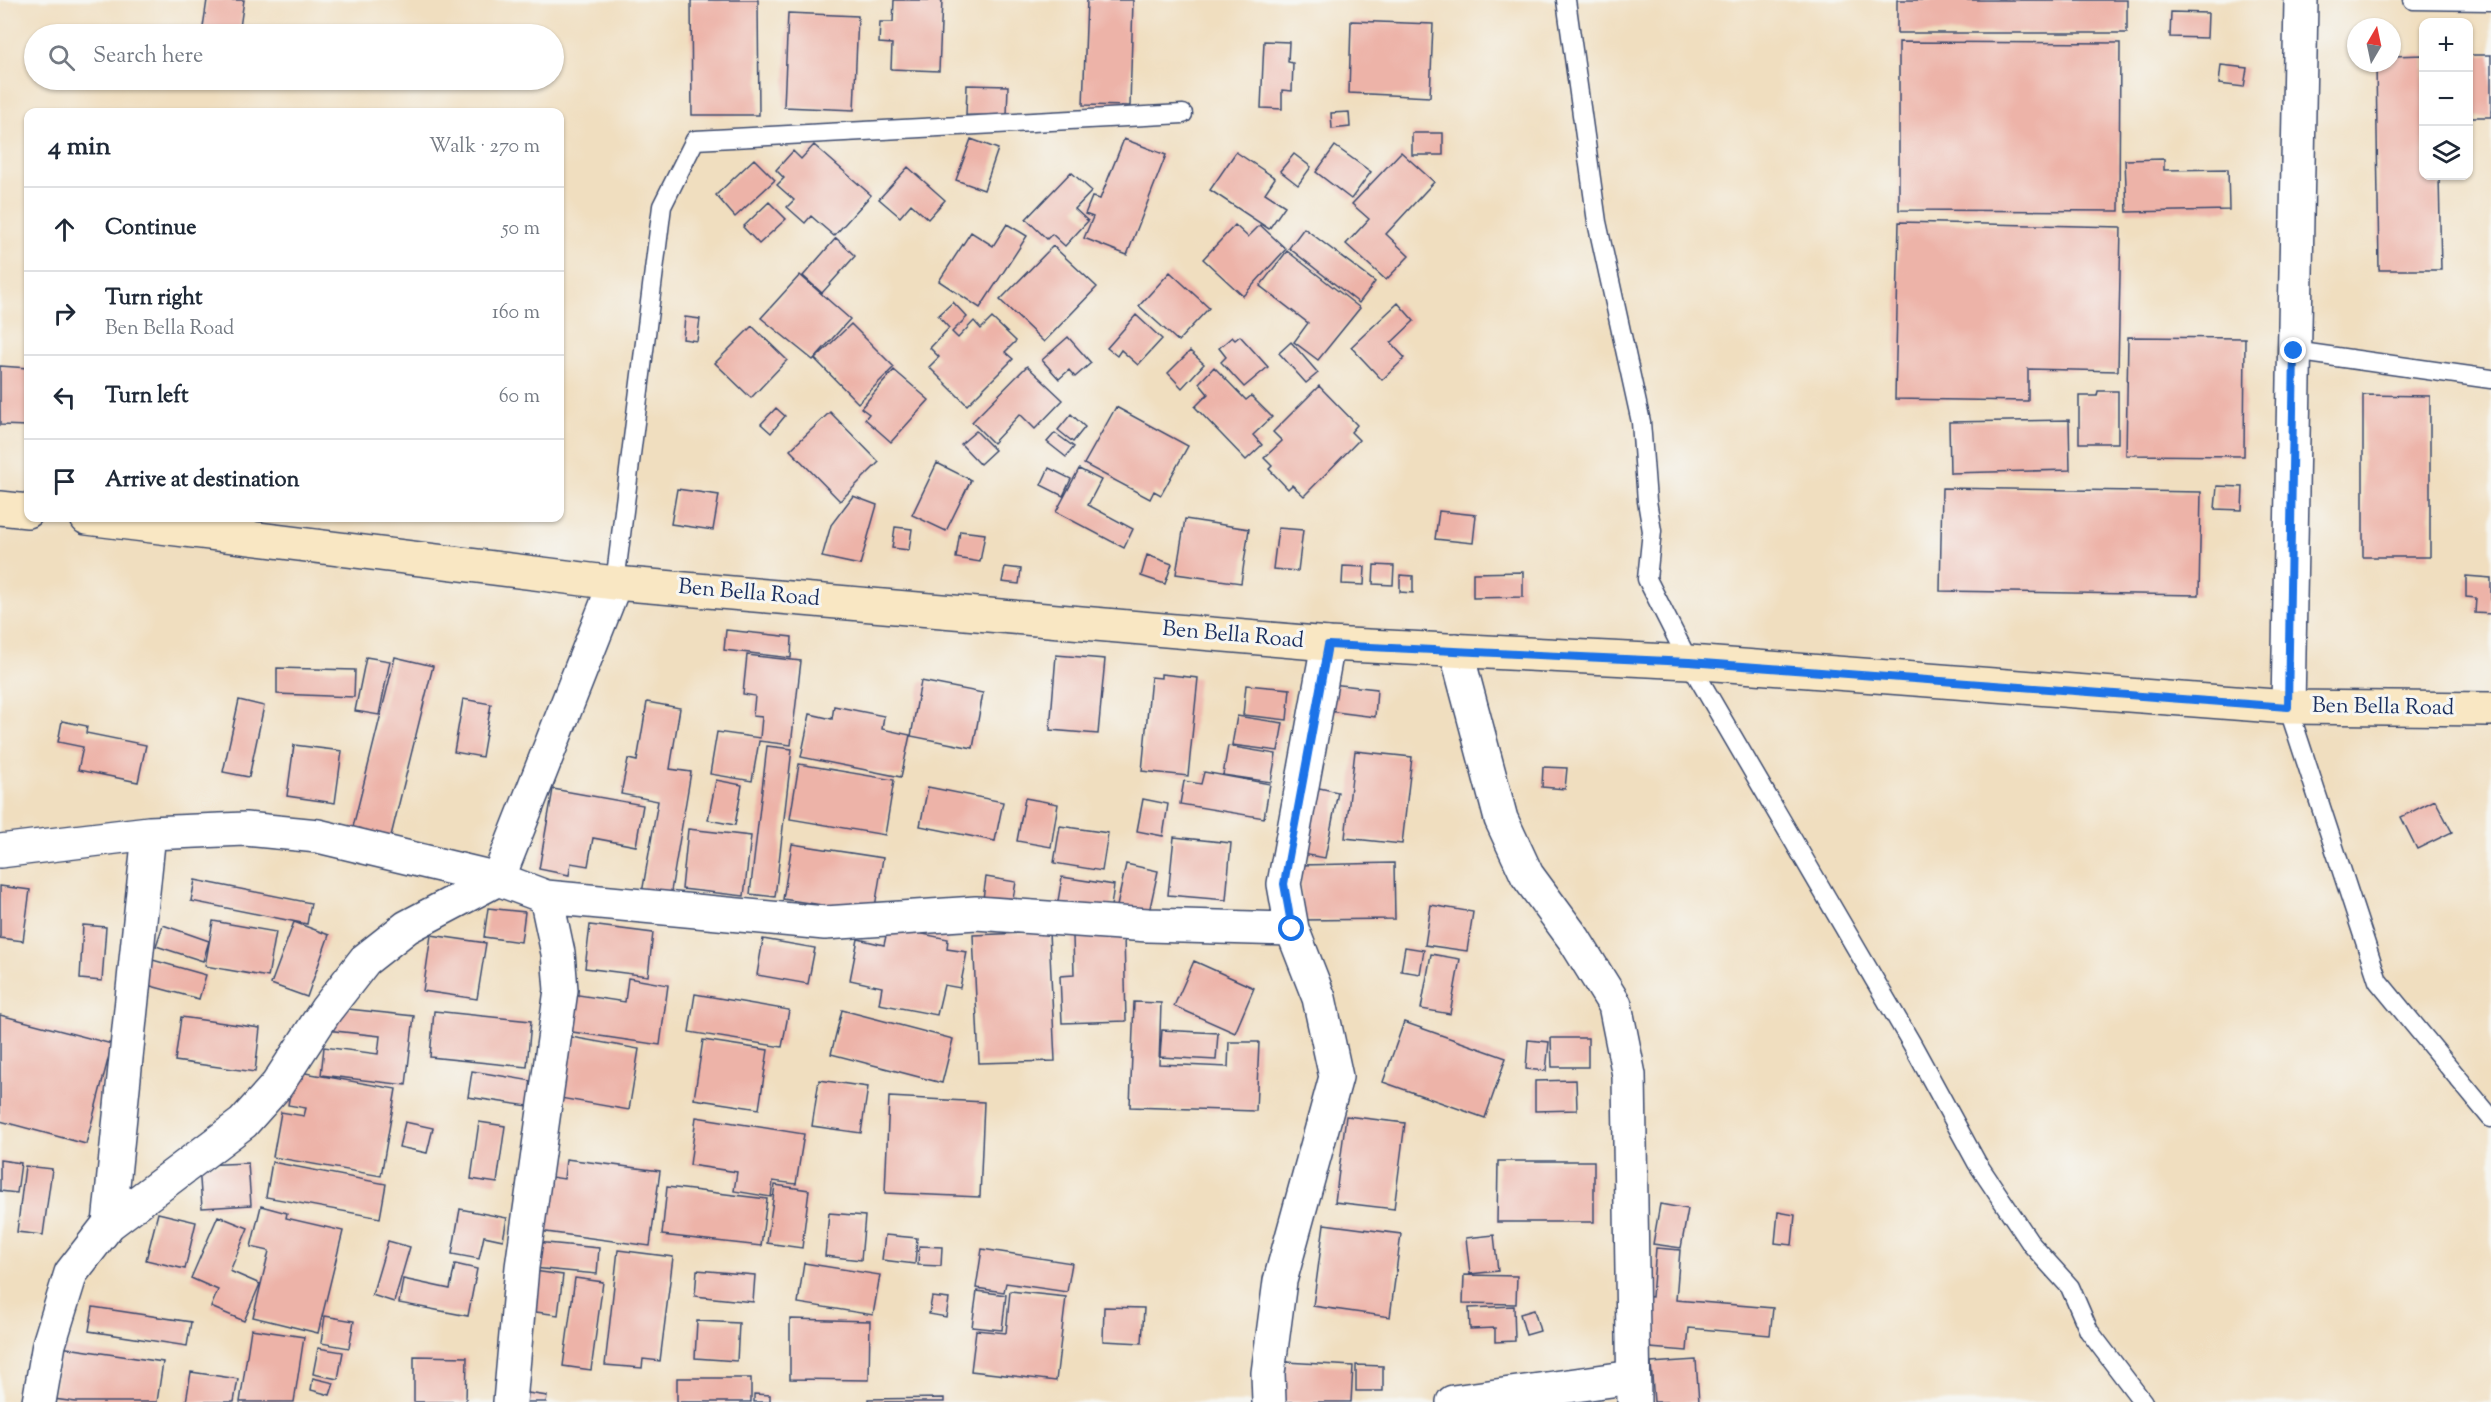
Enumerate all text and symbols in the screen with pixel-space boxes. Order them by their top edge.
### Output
north arrow [2347,18,2401,72]
map controls [2419,18,2473,180]
button: + [2419,18,2473,72]
search box [24,24,564,90]
icon: search [45,41,78,74]
text: Search here [93,41,203,73]
button: − [2419,72,2473,126]
button: layers [2419,126,2473,180]
text: 4 min [48,129,111,166]
text: Walk · 270 m [429,133,540,162]
icon: ahead [48,213,81,246]
text: Continue [105,213,196,245]
text: 50 m [502,215,540,244]
text: Turn right [105,283,202,315]
icon: right [48,297,81,330]
text: 160 m [492,299,540,328]
text: Ben Bella Road [105,315,234,344]
route end [2280,337,2306,363]
icon: left [48,381,81,414]
text: Turn left [105,381,188,413]
text: 60 m [499,383,540,412]
icon: arrive [48,465,81,498]
text: Arrive at destination [105,465,300,497]
street label: Ben Bella Road [677,572,821,616]
street label: Ben Bella Road [1161,614,1305,658]
street label: Ben Bella Road [2312,691,2454,725]
route start [1278,915,1304,941]

